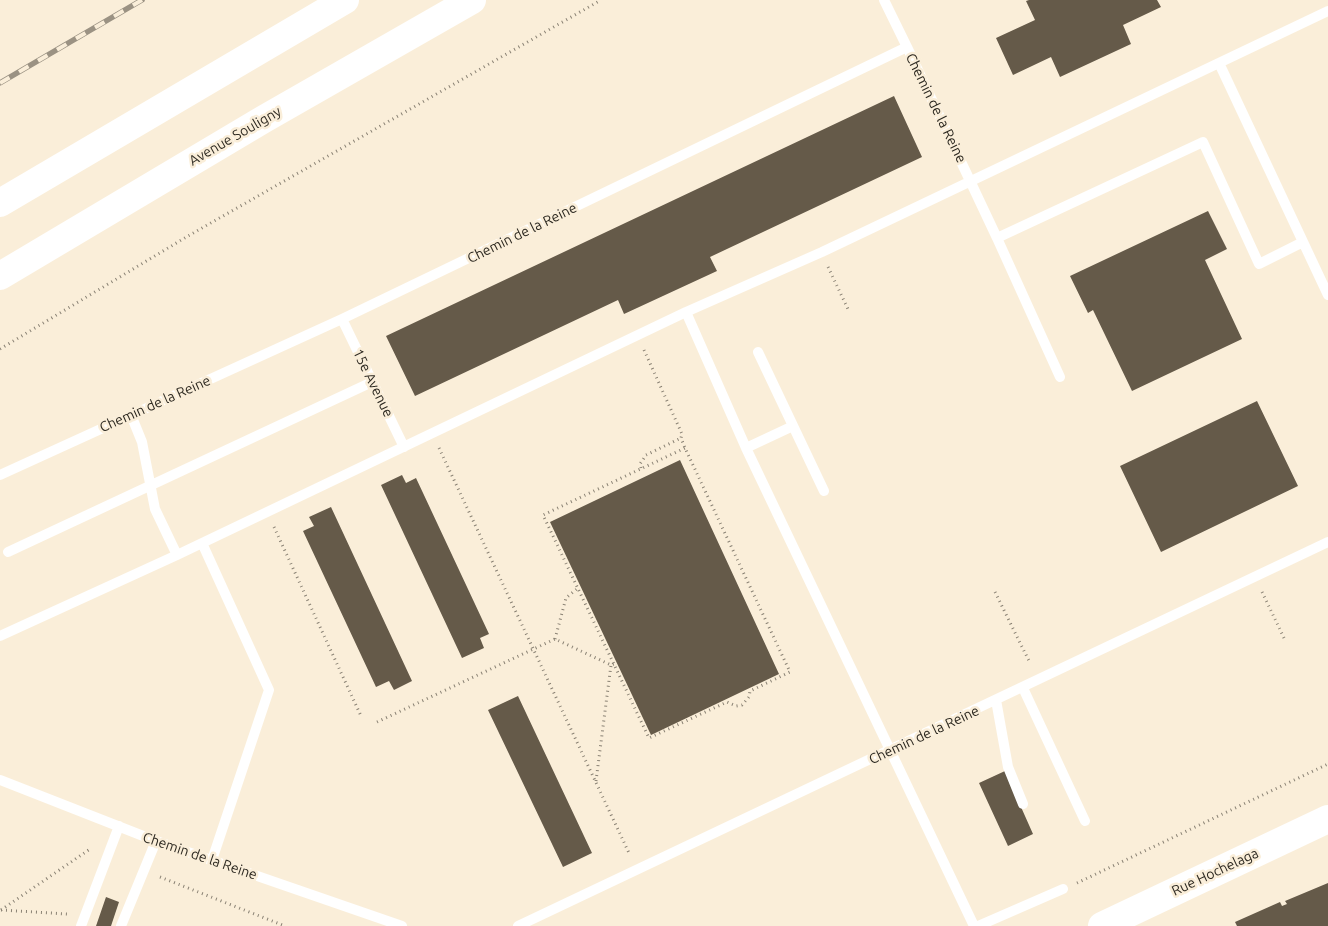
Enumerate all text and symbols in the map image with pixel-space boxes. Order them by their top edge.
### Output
street label: Chemin de la Reine [902,50,970,166]
street label: Avenue Souligny [186,103,284,169]
street label: Chemin de la Reine [464,199,580,267]
street label: 15e Avenue [349,346,397,420]
street label: Chemin de la Reine [97,372,213,436]
street label: Chemin de la Reine [866,702,982,768]
street label: Chemin de la Reine [141,829,259,883]
street label: Rue Hochelaga [1169,845,1261,899]

